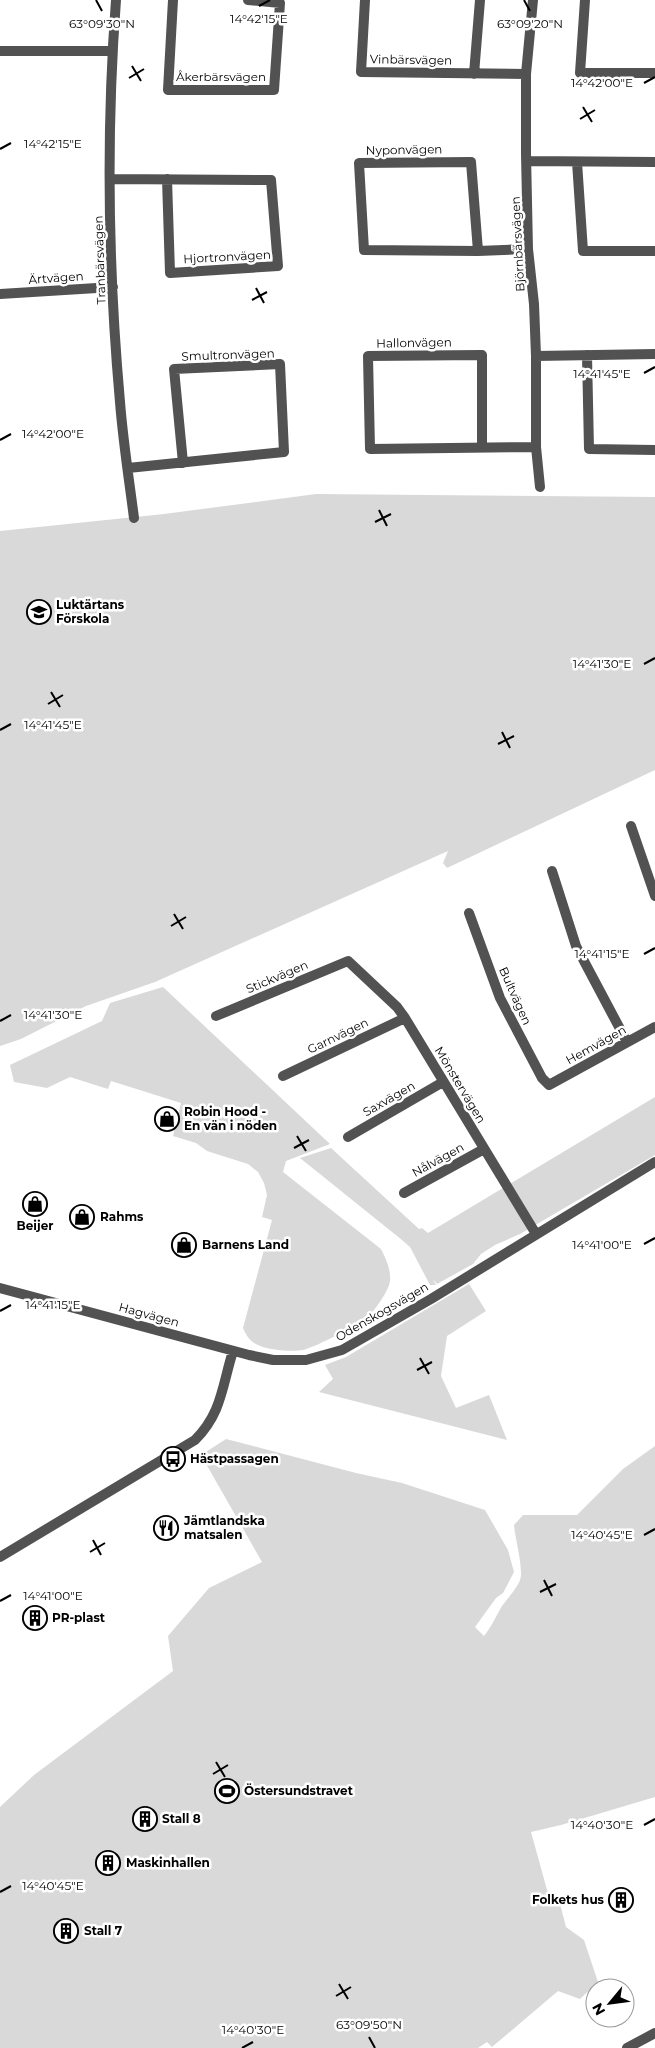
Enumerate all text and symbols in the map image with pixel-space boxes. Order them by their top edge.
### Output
text: 14°42'15"E [230,11,288,26]
text: 63°09'30"N [69,16,135,31]
text: 63°09'20"N [497,16,563,31]
street label: Vinbärsvägen [370,51,452,68]
street label: Åkerbärsvägen [176,69,266,84]
text: 14°42'00"E [571,75,633,90]
text: 14°42'15"E [24,136,82,151]
street label: Nyponvägen [365,141,443,158]
street label: Björnbärsvägen [508,196,527,292]
street label: Tranbärsvägen [90,215,109,305]
street label: Hjortronvägen [183,247,271,266]
street label: Ärtvägen [28,268,84,287]
street label: Hallonvägen [376,334,452,351]
street label: Smultronvägen [181,345,275,364]
text: 14°41'45"E [573,366,631,381]
text: 14°42'00"E [22,426,84,441]
place label: Luktärtans Förskola [56,597,125,626]
school or university icon: Luktärtans Förskola [26,599,52,625]
text: 14°41'30"E [573,656,631,671]
text: 14°41'45"E [24,717,82,732]
text: 14°41'15"E [574,946,630,961]
street label: Stickvägen [244,957,310,996]
street label: Bultvägen [496,964,535,1027]
text: 14°41'30"E [24,1007,82,1022]
street label: Garnvägen [305,1014,371,1057]
street label: Hemvägen [563,1022,628,1067]
street label: Mönstervägen [432,1044,489,1126]
street label: Saxvägen [360,1078,417,1119]
place label: Robin Hood - En vän i nöden [184,1104,277,1133]
shop icon: Robin Hood - En vän i nöden [154,1106,180,1132]
street label: Nålvägen [409,1139,466,1180]
shop icon: Beijer [22,1191,48,1217]
shop icon: Rahms [69,1204,95,1230]
place label: Rahms [100,1209,144,1224]
place label: Beijer [17,1218,53,1233]
shop icon: Barnens Land [171,1232,197,1258]
place label: Barnens Land [202,1237,289,1252]
text: 14°41'00"E [572,1237,632,1252]
street label: Odenskogsvägen [333,1279,431,1344]
text: 14°41'15"E [25,1297,81,1312]
street label: Hagvägen [117,1299,181,1330]
bus stop icon: Hästpassagen [160,1446,186,1472]
place label: Hästpassagen [190,1451,279,1466]
place label: Jämtlandska matsalen [183,1513,265,1542]
restaurant icon: Jämtlandska matsalen [153,1515,179,1541]
text: 14°40'45"E [571,1527,633,1542]
text: 14°41'00"E [23,1588,83,1603]
building icon: PR-plast [22,1605,48,1631]
place label: PR-plast [52,1610,106,1625]
sports icon: Östersundstravet [214,1778,240,1804]
place label: Östersundstravet [244,1783,354,1798]
building icon: Stall 8 [132,1806,158,1832]
place label: Stall 8 [162,1811,201,1826]
text: 14°40'30"E [571,1817,633,1832]
building icon: Maskinhallen [95,1850,121,1876]
place label: Maskinhallen [126,1855,210,1870]
text: 14°40'45"E [22,1878,84,1893]
building icon: Folkets hus [608,1887,634,1913]
place label: Folkets hus [532,1892,605,1907]
building icon: Stall 7 [53,1918,79,1944]
place label: Stall 7 [84,1923,123,1938]
north arrow [585,1978,635,2028]
text: N [588,2000,609,2019]
text: 63°09'50"N [336,2017,402,2032]
text: 14°40'30"E [222,2022,284,2037]

